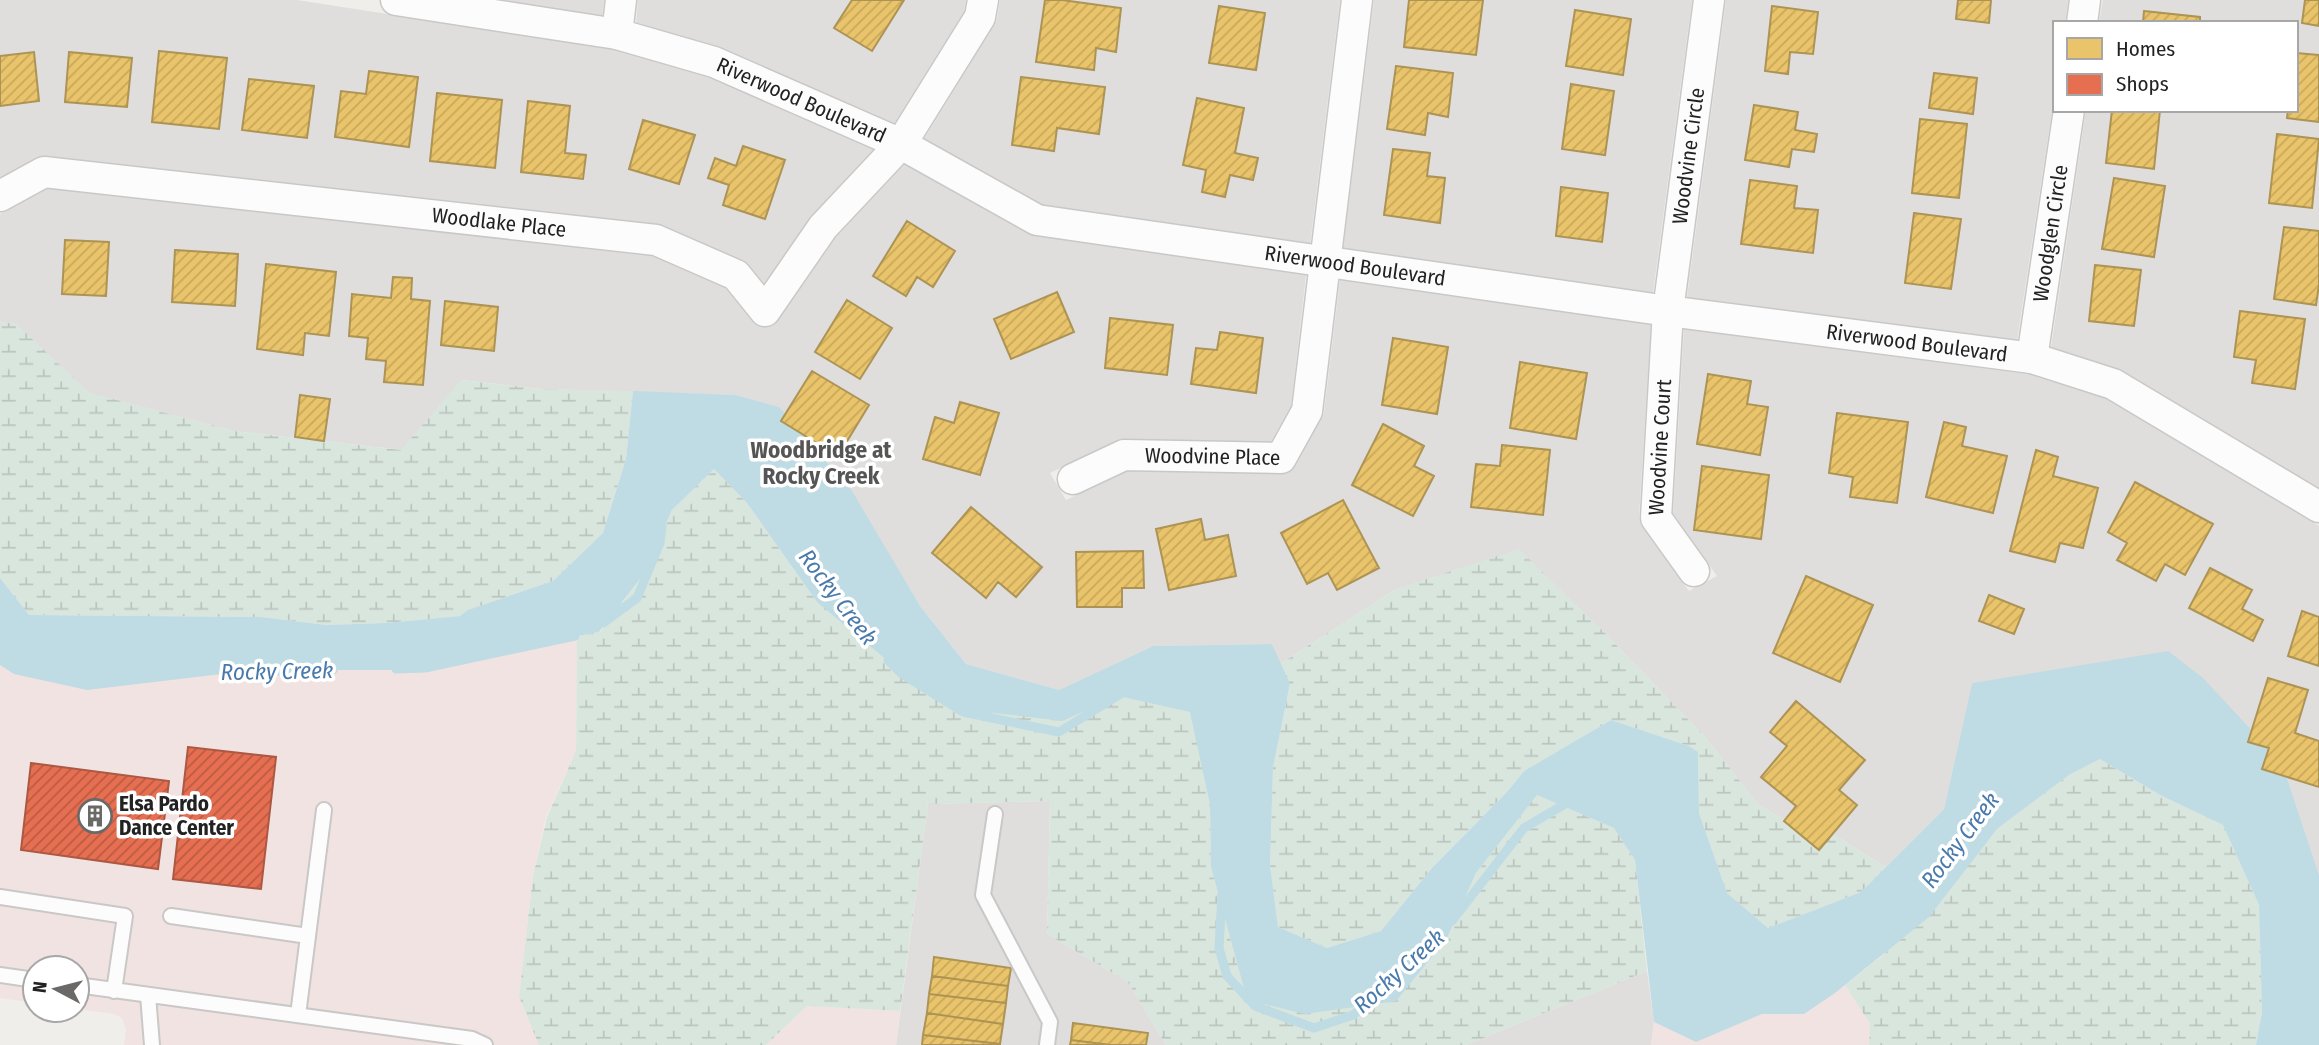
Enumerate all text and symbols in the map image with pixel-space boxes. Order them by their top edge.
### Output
legend [2053,21,2298,112]
text: Homes [2116,36,2175,62]
street label: Riverwood Boulevard [713,52,890,149]
text: Shops [2116,71,2169,97]
street label: Woodvine Circle [1667,86,1710,226]
street label: Woodglen Circle [2028,163,2074,304]
street label: Woodlake Place [431,202,568,243]
street label: Riverwood Boulevard [1263,240,1447,292]
street label: Riverwood Boulevard [1825,319,2009,368]
street label: Woodvine Court [1643,378,1677,516]
district label: Woodbridge at Rocky Creek [751,436,892,490]
street label: Woodvine Place [1145,442,1281,471]
water label: Rocky Creek [793,544,883,650]
water label: Rocky Creek [220,656,334,686]
water label: Rocky Creek [1915,787,2005,893]
place label: Elsa Pardo Dance Center [119,791,234,841]
building icon: Elsa Pardo Dance Center [76,797,114,835]
water label: Rocky Creek [1348,923,1450,1019]
north arrow [21,954,91,1024]
text: N [28,980,52,994]

